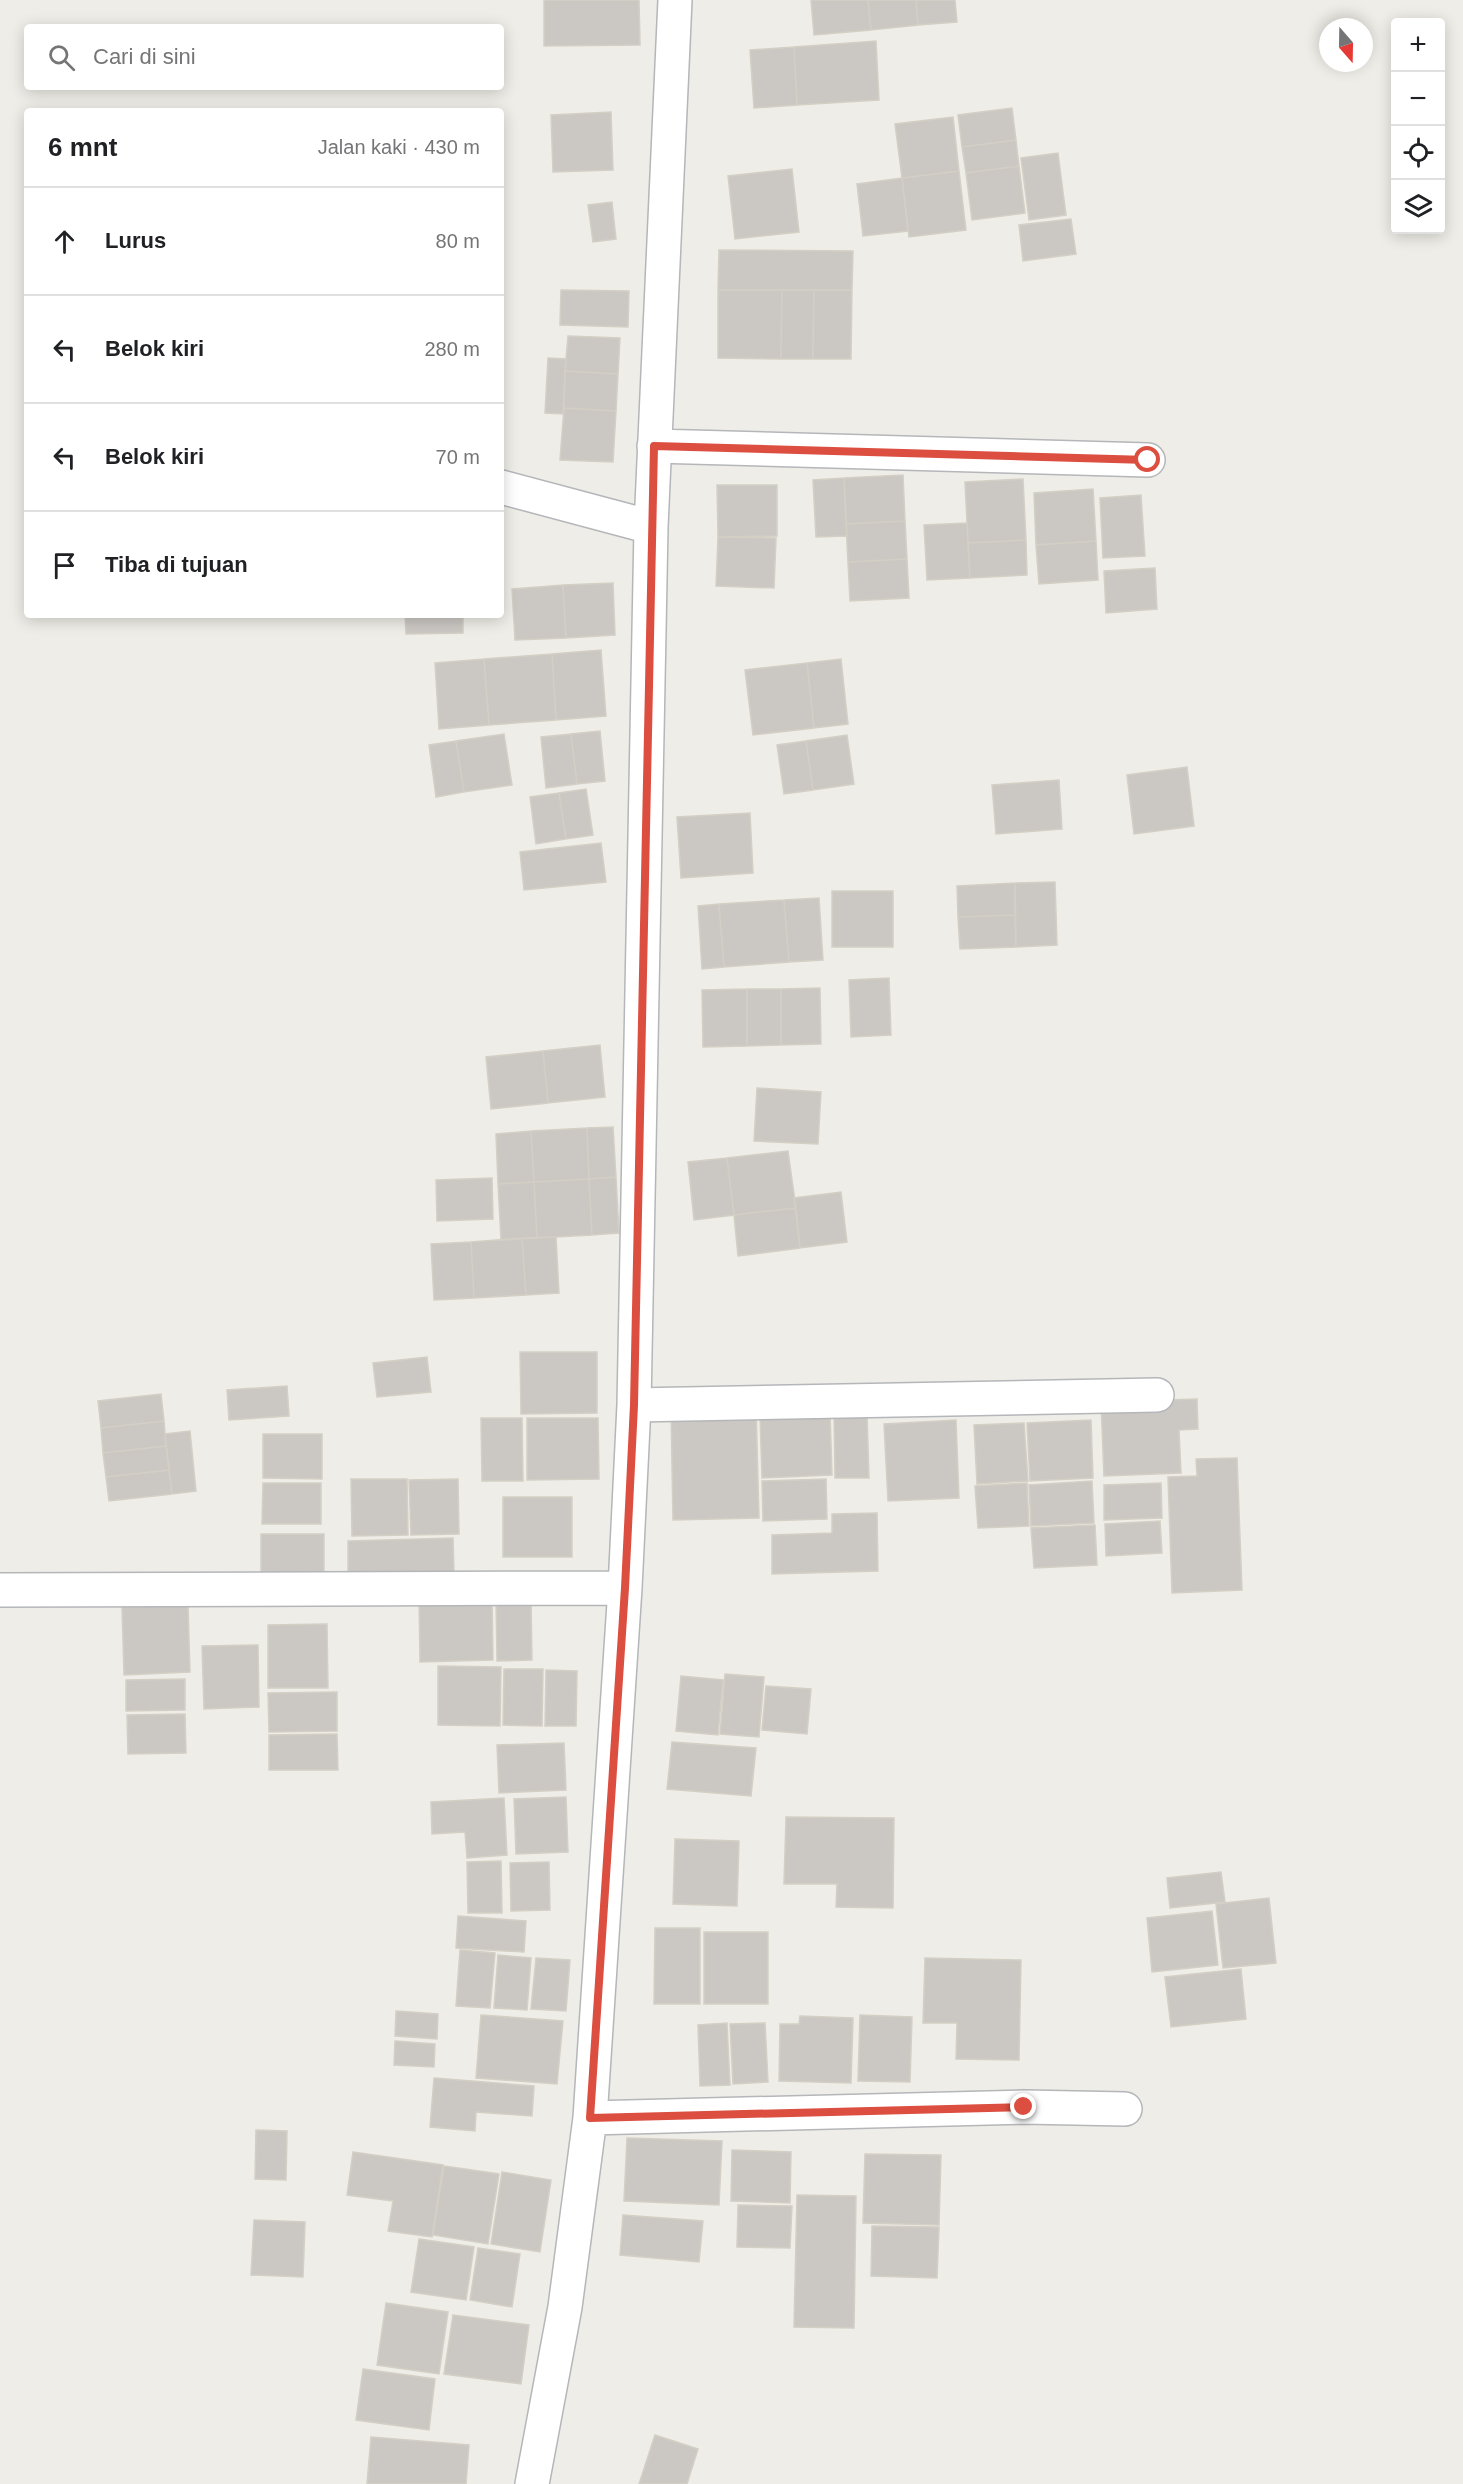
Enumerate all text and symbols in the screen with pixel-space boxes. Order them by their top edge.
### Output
north arrow [1319,18,1373,72]
map controls [1391,18,1445,234]
button: + [1391,18,1445,72]
search box [24,24,504,90]
icon: search [45,41,78,74]
text: Cari di sini [93,44,196,69]
button: − [1391,72,1445,126]
button: locate [1391,126,1445,180]
text: 6 mnt [48,132,117,162]
text: Jalan kaki · 430 m [318,136,480,158]
button: layers [1391,180,1445,234]
icon: ahead [48,225,81,258]
text: Lurus [105,228,166,253]
text: 80 m [436,230,480,252]
icon: left [48,333,81,366]
text: Belok kiri [105,336,204,361]
text: 280 m [424,338,480,360]
icon: left [48,441,81,474]
text: Belok kiri [105,444,204,469]
text: 70 m [436,446,480,468]
route start [1134,446,1160,472]
icon: arrive [48,549,81,582]
text: Tiba di tujuan [105,552,248,577]
route end [1010,2093,1036,2119]

